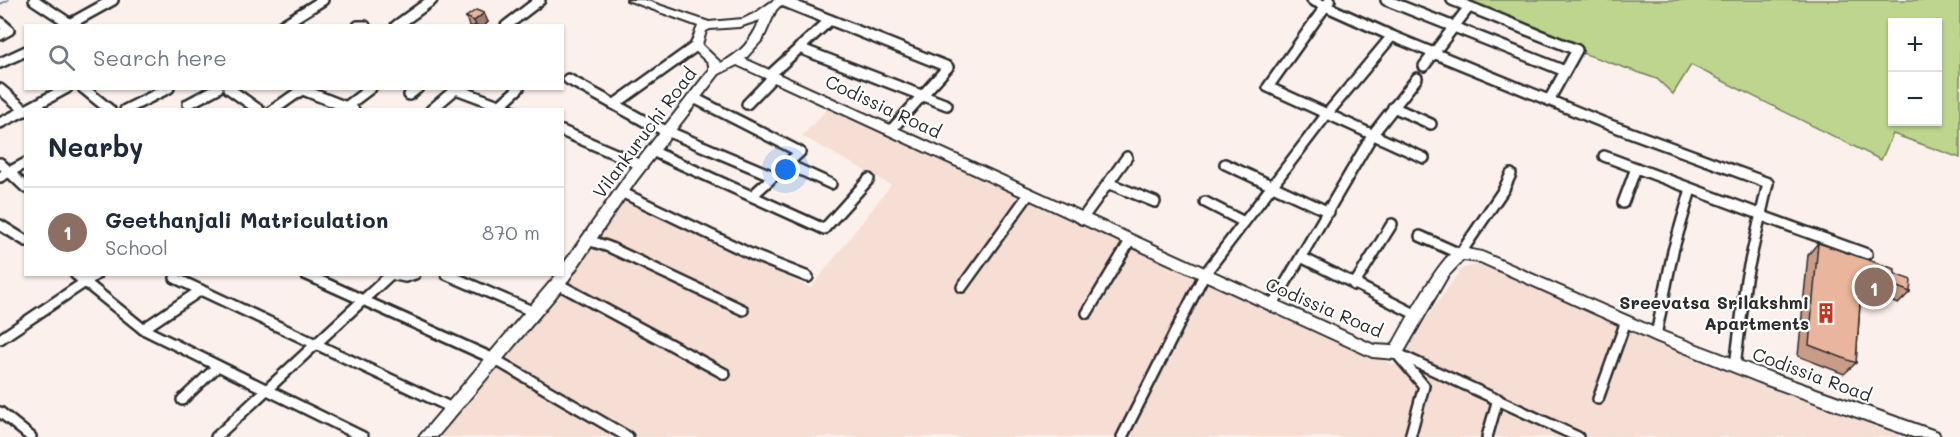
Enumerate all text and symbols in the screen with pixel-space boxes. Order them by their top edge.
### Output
map controls [1888,18,1942,126]
button: + [1888,18,1942,72]
search box [24,24,564,90]
icon: search [45,41,78,74]
text: Search here [93,43,227,72]
street label: Vilankuruchi Road [587,62,701,203]
street label: Codissia Road [822,69,945,143]
button: − [1888,72,1942,126]
text: Nearby [48,130,143,164]
your location [771,155,800,184]
text: Geethanjali Matriculation [105,205,388,234]
text: 1 [63,219,72,245]
text: 870 m [482,219,540,245]
text: School [105,234,168,260]
pin: 1 [1854,264,1894,310]
street label: Codissia Road [1262,272,1387,343]
place label: Sreevatsa Srilakshmi Apartments [1619,290,1809,335]
building icon: Sreevatsa Srilakshmi Apartments [1814,301,1838,325]
street label: Codissia Road [1749,341,1875,407]

